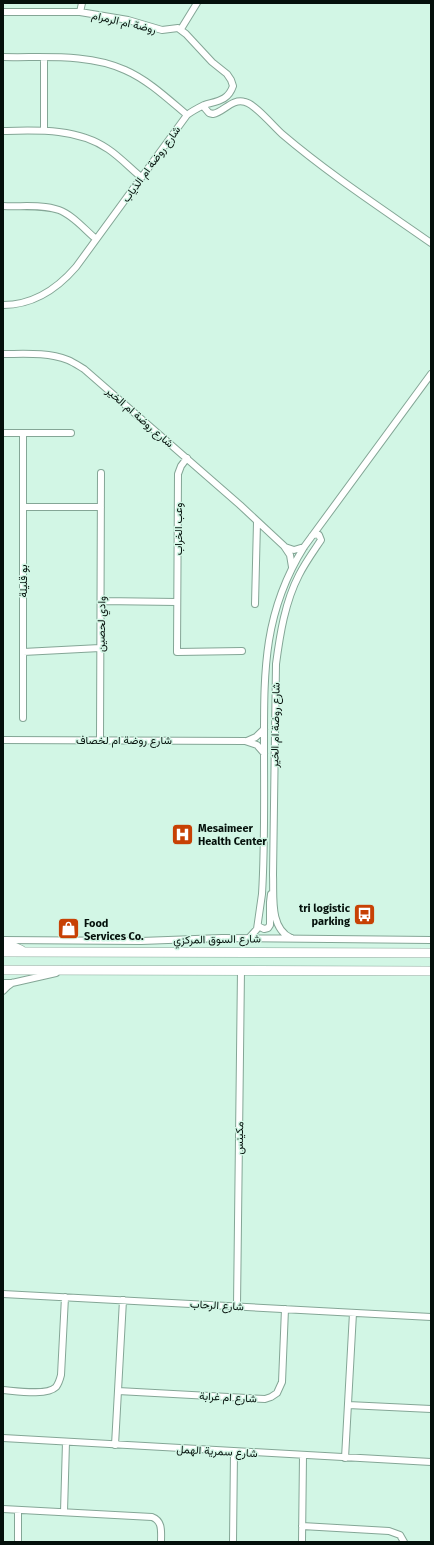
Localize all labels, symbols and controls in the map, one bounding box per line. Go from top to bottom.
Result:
street label: روضة ام الرمرام [90,9,158,37]
street label: شارع روضة ام الذياب [119,123,184,205]
street label: شارع روضة ام الخير [102,384,176,451]
street label: وعب الخراب [172,503,185,555]
street label: بو قليلة [17,565,30,597]
street label: وادي لحصين [95,596,111,652]
street label: شارع روضة ام الخير [268,682,284,769]
street label: شارع روضة ام لخصاف [76,734,172,748]
hospital icon: Mesaimeer Health Center [170,821,196,847]
place label: Mesaimeer Health Center [198,822,267,848]
bus stop icon: tri logistic parking [352,901,378,927]
place label: tri logistic parking [299,902,351,928]
shop icon: Food Services Co. [56,916,82,942]
place label: Food Services Co. [84,917,144,943]
street label: شارع السوق المركزي [173,932,261,950]
street label: مكينس [233,1121,246,1155]
street label: شارع الرحاب [190,1298,245,1314]
street label: شارع ام غرابة [199,1389,257,1407]
street label: شارع سمرية الهمل [176,1443,258,1461]

